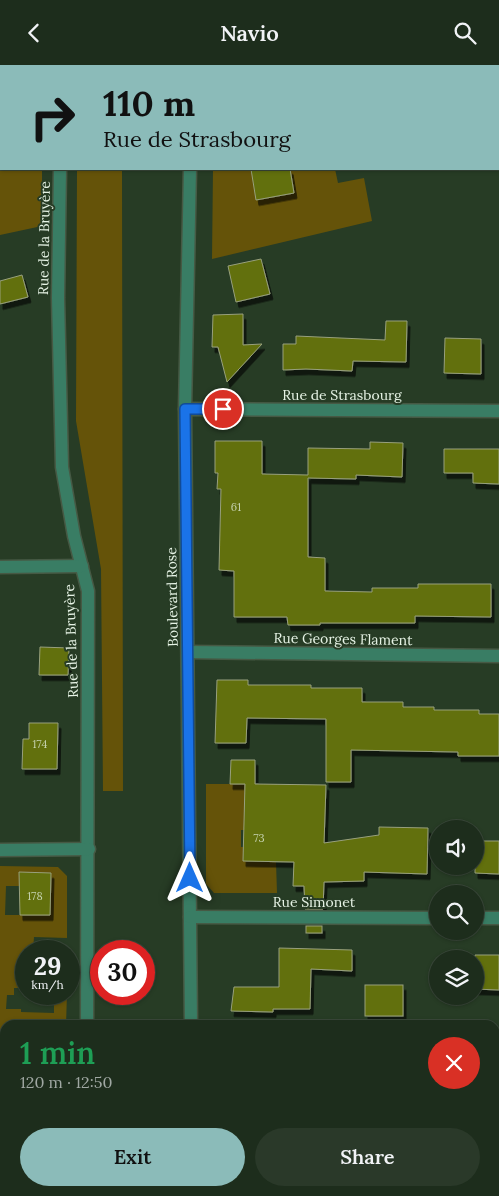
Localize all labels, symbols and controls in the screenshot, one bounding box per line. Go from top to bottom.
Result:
icon: back [20,19,48,47]
text: Navio [220,19,279,47]
icon: search [451,19,479,47]
text: 110 m [103,81,195,126]
icon: right [20,85,85,150]
text: Rue de Strasbourg [103,125,291,153]
street label: Rue de la Bruyère [34,180,54,295]
street label: Rue de Strasbourg [282,386,402,404]
pin [202,388,244,430]
icon: arrive [209,395,237,423]
house number: 61 [231,500,241,514]
street label: Boulevard Rose [162,547,182,647]
street label: Rue de la Bruyère [60,583,82,698]
street label: Rue Georges Flament [273,629,413,649]
house number: 174 [33,737,47,751]
map controls [429,820,484,1005]
button: sound [429,820,484,875]
house number: 73 [253,831,265,845]
position arrow [163,851,215,903]
button: search [429,885,484,940]
house number: 178 [27,889,43,903]
street label: Rue Simonet [273,893,356,911]
speed limit sign: 30 [90,940,155,1005]
text: 29 [34,950,61,982]
button: layers [429,950,484,1005]
text: km/h [31,977,64,992]
text: 1 min [20,1034,95,1072]
button: close [428,1037,480,1089]
text: 120 m · 12:50 [20,1072,112,1092]
button: Exit [20,1128,245,1186]
button: Share [255,1128,480,1186]

